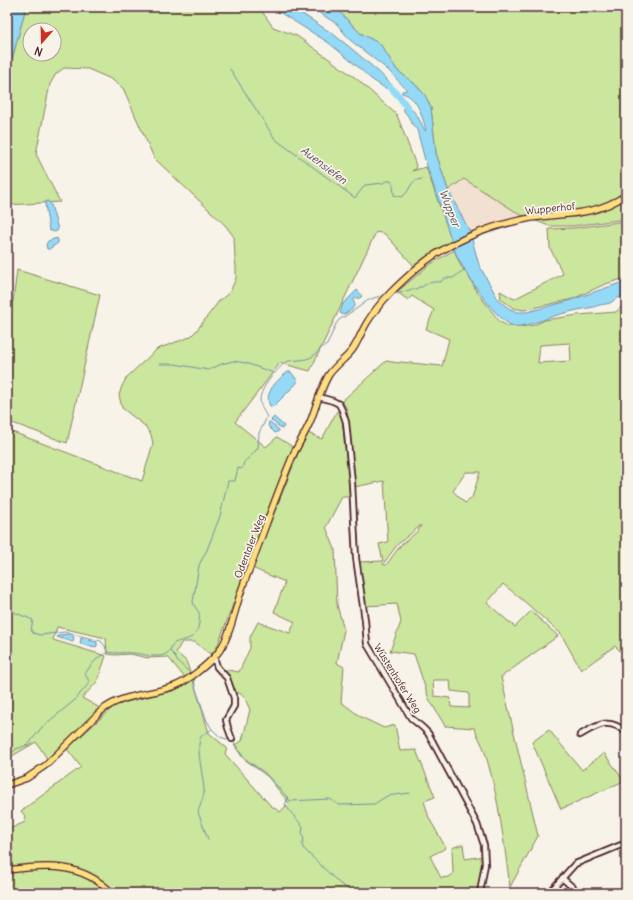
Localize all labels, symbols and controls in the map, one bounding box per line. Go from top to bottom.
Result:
north arrow [22,22,62,62]
text: N [33,44,45,59]
water label: Auensiefen [298,143,351,187]
water label: Wupper [436,187,464,230]
street label: Wupperhof [524,199,576,218]
street label: Odentaler Weg [231,512,268,580]
street label: Wüstenhofer Weg [371,641,424,715]

